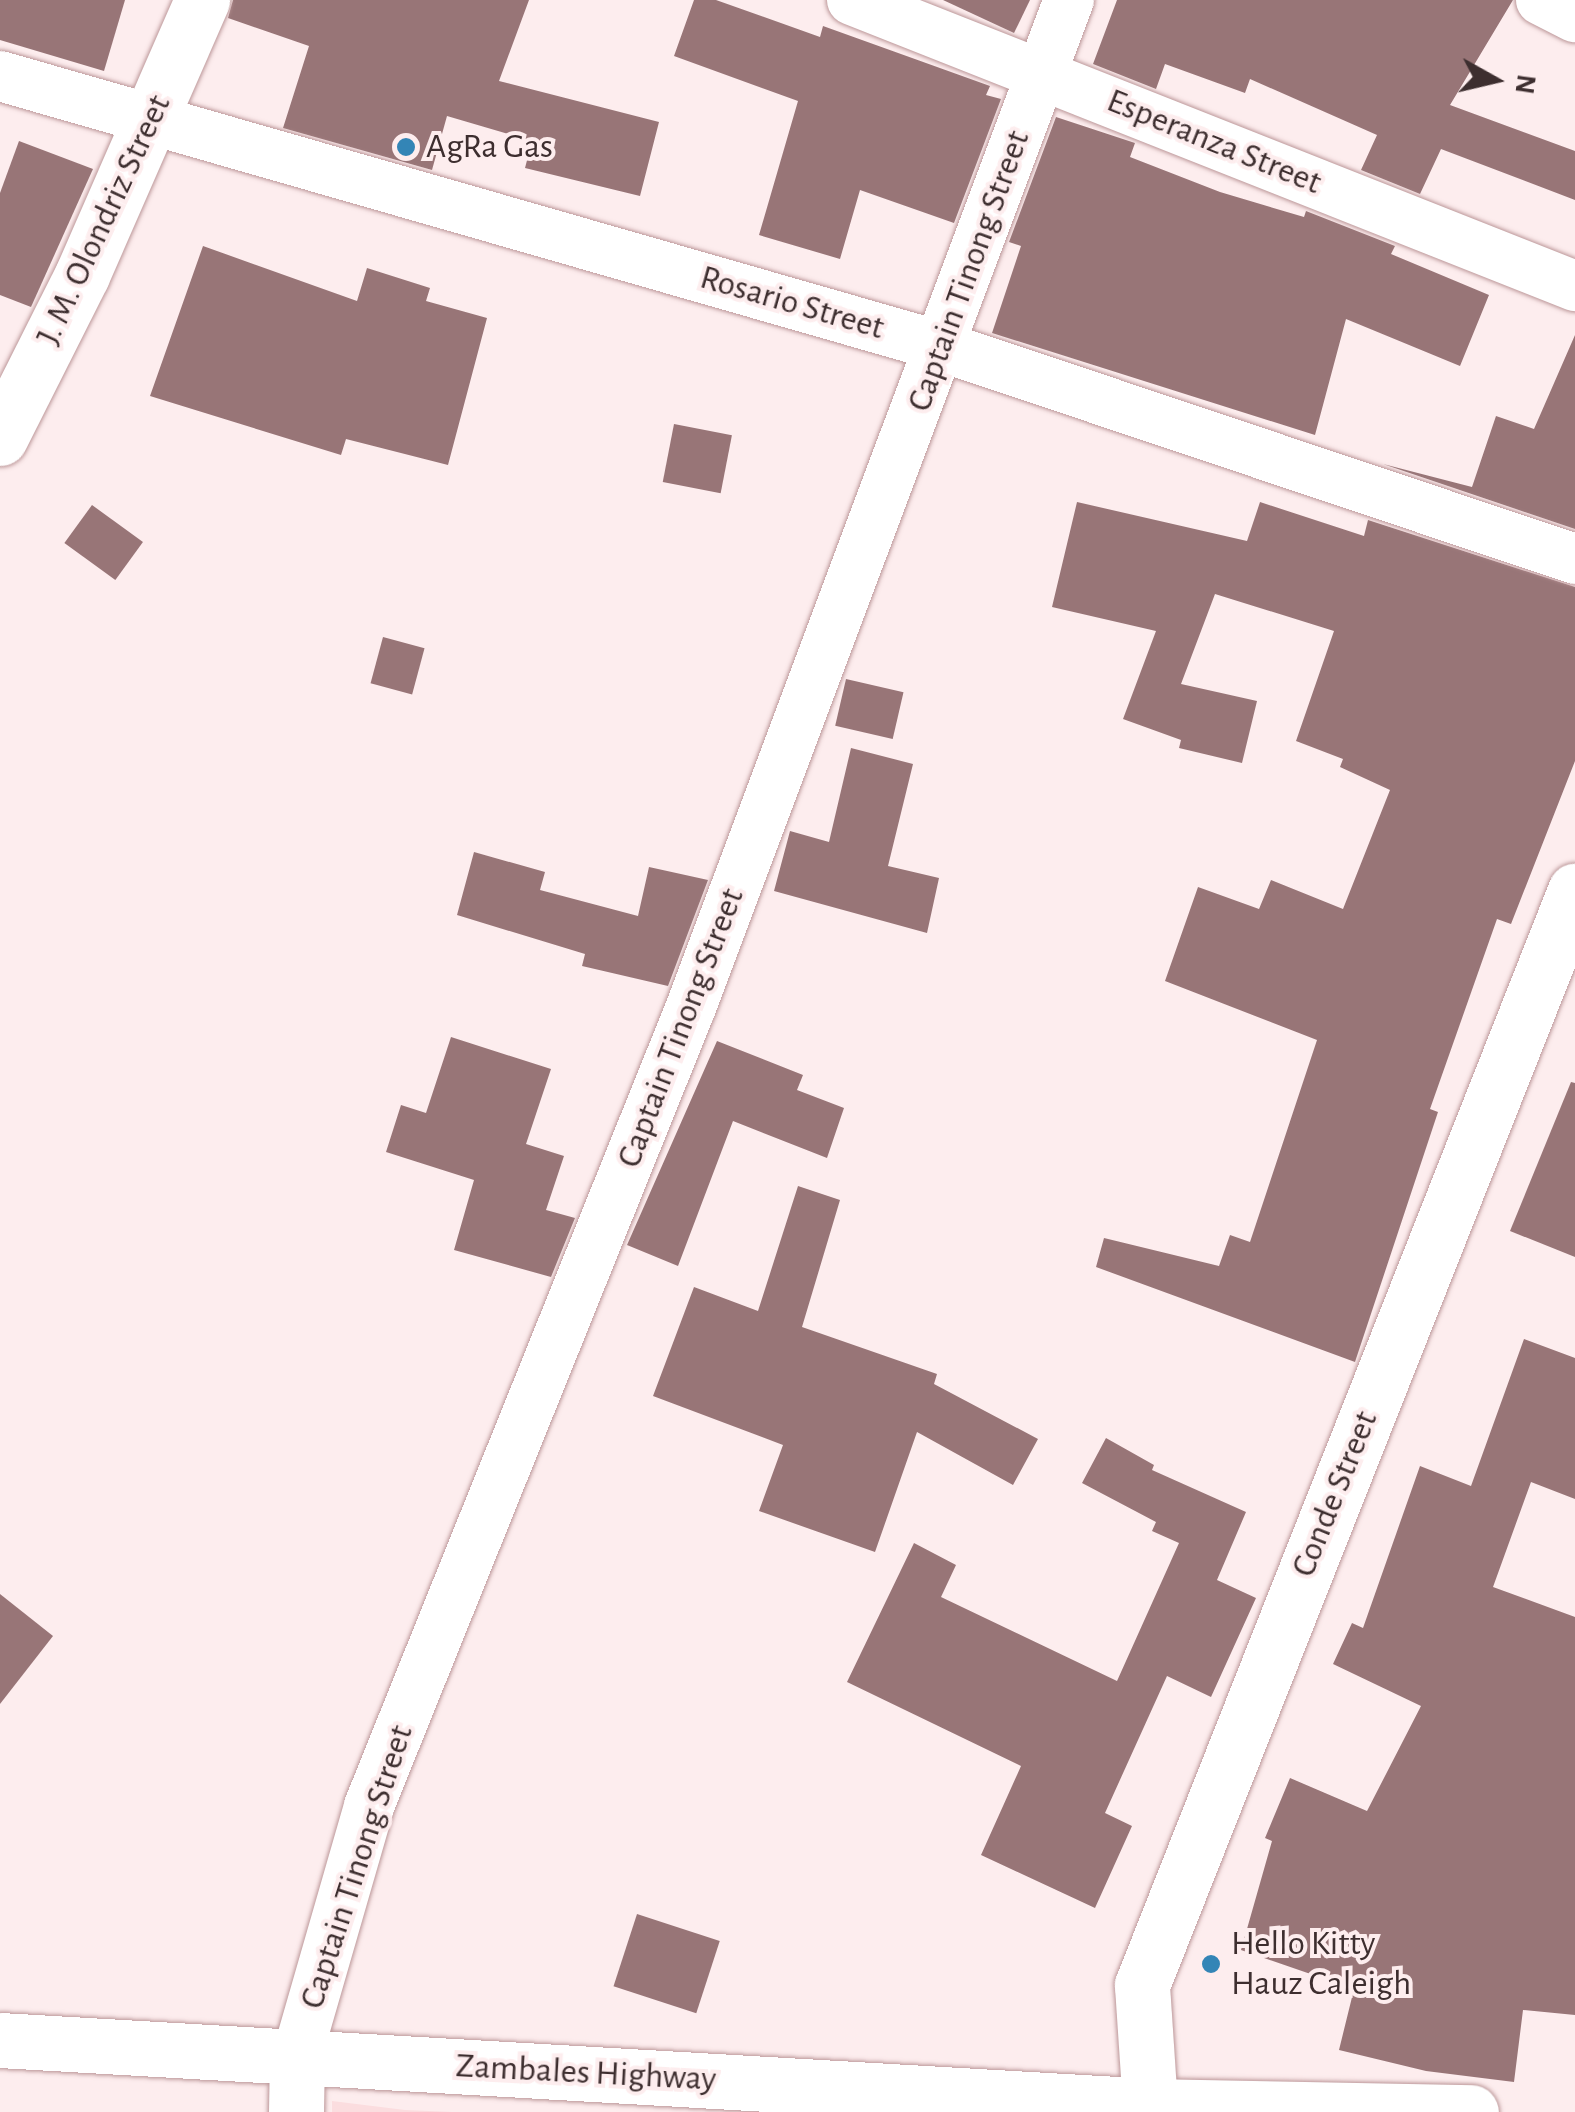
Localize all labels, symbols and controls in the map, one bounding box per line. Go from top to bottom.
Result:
north arrow [1445,30,1545,130]
text: N [1509,73,1540,96]
street label: Esperanza Street [1101,80,1327,204]
street label: J. M. Olondriz Street [28,88,180,352]
street label: Captain Tinong Street [899,125,1039,417]
place label: AgRa Gas [426,126,553,168]
marker: AgRa Gas [395,136,417,158]
street label: Rosario Street [695,257,889,349]
street label: Captain Tinong Street [608,882,754,1174]
street label: Conde Street [1283,1405,1387,1583]
street label: Captain Tinong Street [291,1720,423,2014]
place label: Hello Kitty Hauz Caleigh [1231,1923,1411,2005]
marker: Hello Kitty Hauz Caleigh [1200,1953,1222,1975]
street label: Zambales Highway [455,2045,717,2101]

